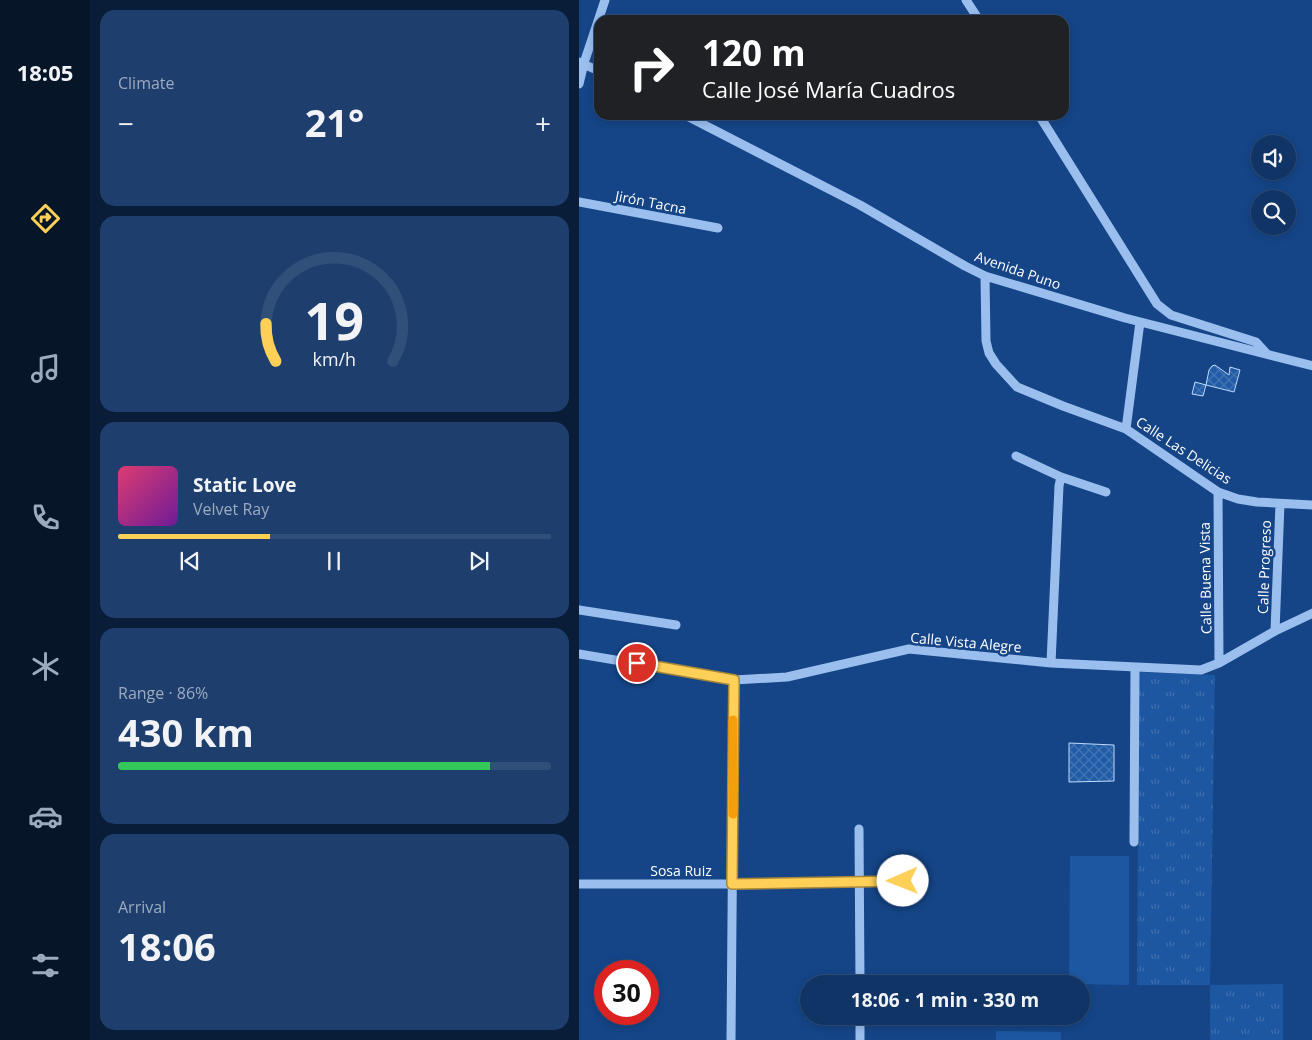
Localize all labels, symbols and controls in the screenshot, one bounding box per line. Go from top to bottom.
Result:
text: 120 m [702,29,806,76]
icon: right [619,35,684,100]
text: 18:05 [17,57,73,87]
text: Climate [118,72,175,94]
text: Calle José María Cuadros [702,74,955,104]
text: 21° [305,96,364,148]
text: − [118,104,134,142]
text: + [535,104,551,142]
map controls [1251,135,1296,235]
button: sound [1251,135,1296,180]
street label: Jirón Tacna [612,185,688,218]
button: search [1251,190,1296,235]
icon: directions [28,201,63,236]
street label: Avenida Puno [972,246,1064,294]
text: 19 [305,284,364,355]
text: km/h [313,347,356,371]
icon: music [28,351,63,386]
street label: Calle Las Delicias [1133,412,1236,488]
text: Static Love [193,472,296,498]
text: Velvet Ray [193,498,269,520]
icon: phone [28,500,63,535]
street label: Calle Progreso [1253,520,1275,614]
street label: Calle Buena Vista [1195,522,1215,634]
icon: previous [176,547,204,575]
icon: pause [320,547,348,575]
icon: next [465,547,493,575]
street label: Calle Vista Alegre [910,628,1023,656]
pin [616,642,658,684]
icon: climate [28,649,63,684]
icon: arrive [623,649,651,677]
text: Range · 86% [118,682,208,704]
text: 430 km [118,706,254,758]
icon: car [28,799,63,834]
position arrow [876,854,928,906]
street label: Sosa Ruiz [650,861,712,880]
text: Arrival [118,896,166,918]
text: 18:06 [118,920,216,972]
icon: filters [28,948,63,983]
speed limit sign: 30 [594,960,659,1025]
text: 18:06 · 1 min · 330 m [851,987,1039,1013]

